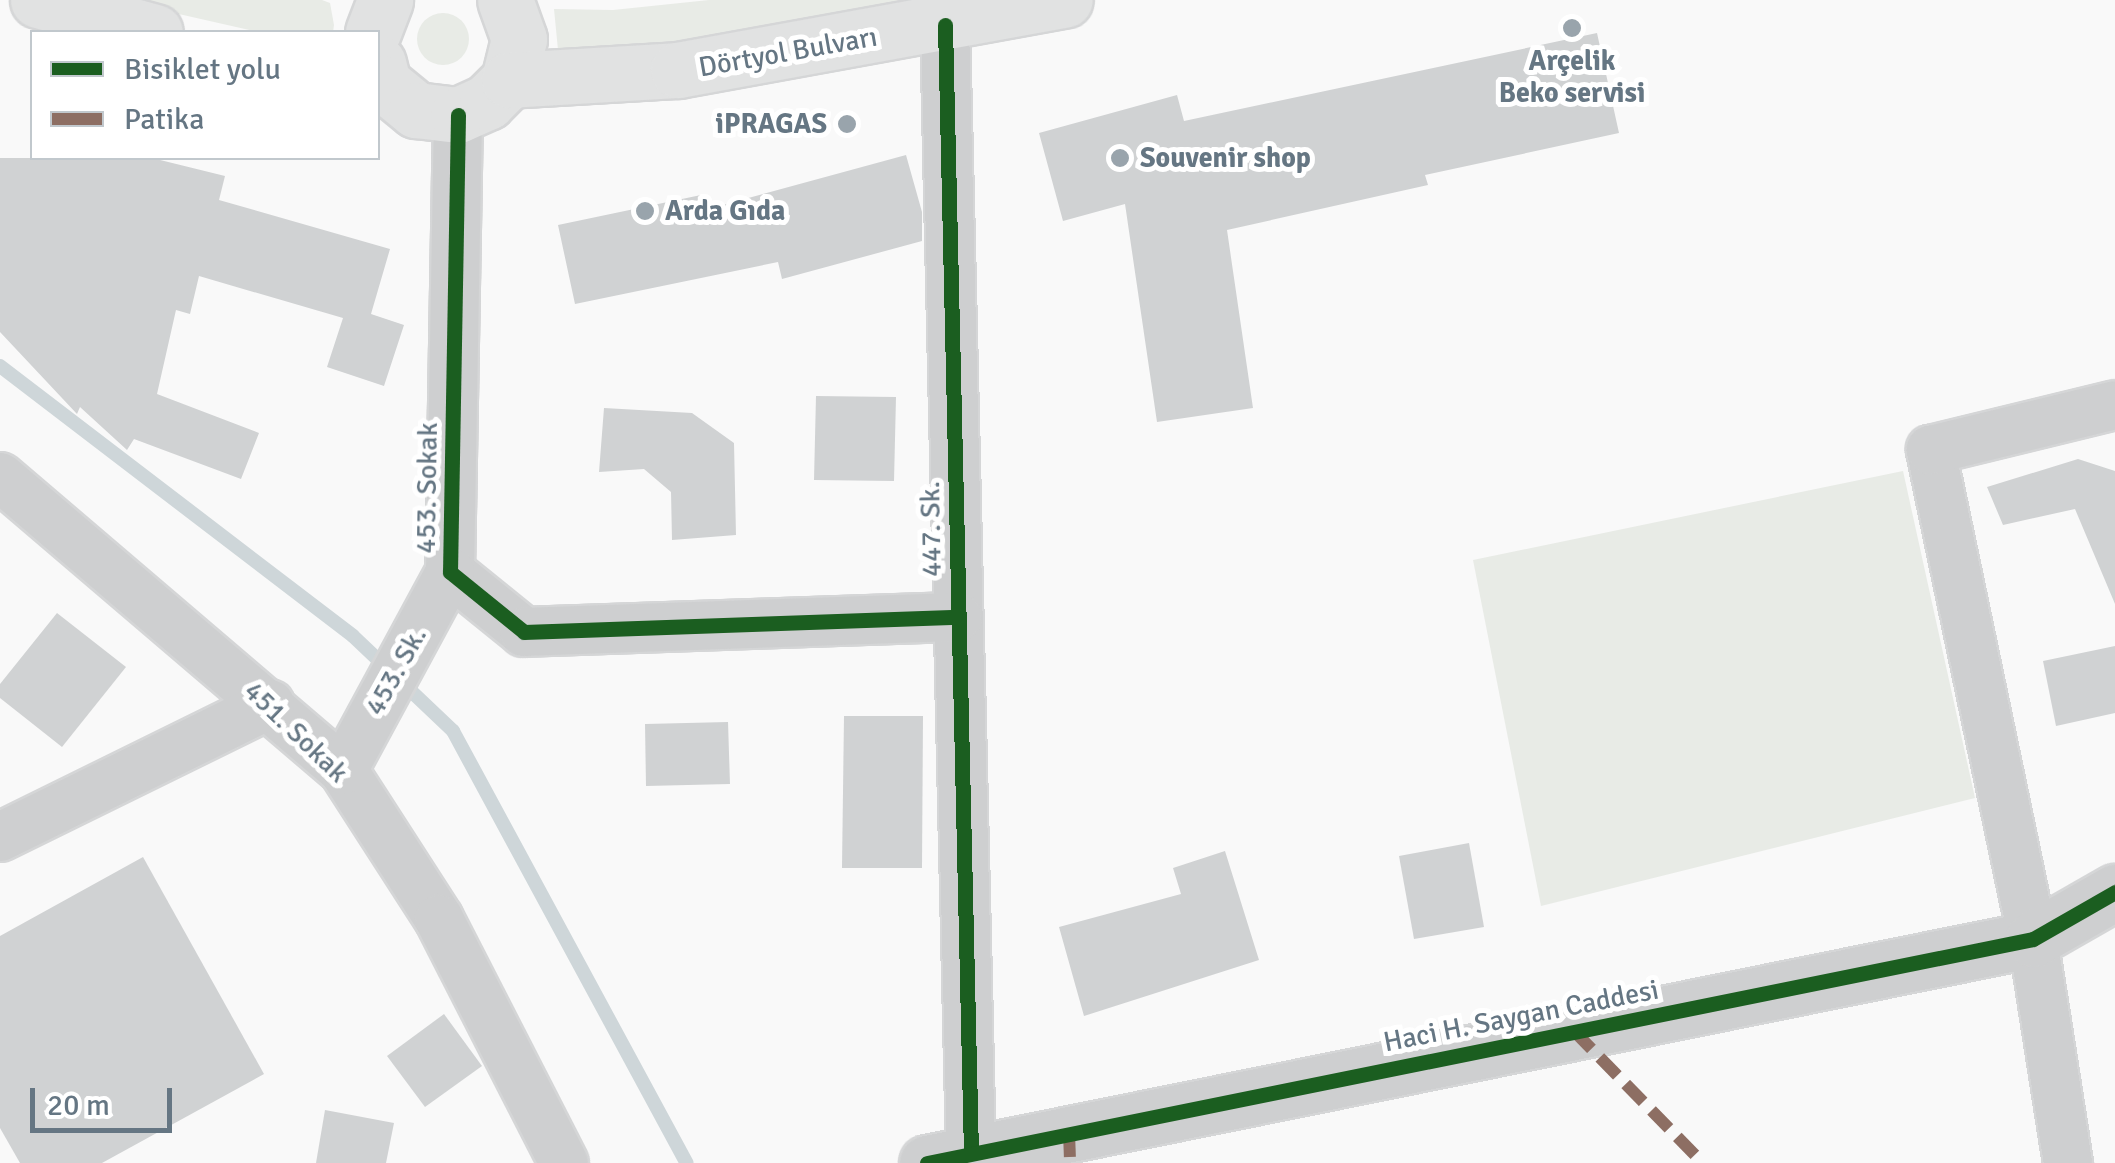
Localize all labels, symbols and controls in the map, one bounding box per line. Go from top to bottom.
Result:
marker: Arçelik Beko servisi [1561,17,1583,39]
street label: Dörtyol Bulvarı [696,20,880,84]
legend [30,30,380,160]
place label: Arçelik Beko servisi [1499,44,1645,110]
text: Bisiklet yolu [124,51,281,88]
text: Patika [124,101,204,138]
place label: iPRAGAS [716,107,827,141]
marker: iPRAGAS [836,113,858,135]
place label: Souvenir shop [1140,141,1311,175]
marker: Souvenir shop [1109,147,1131,169]
place label: Arda Gıda [665,194,785,228]
marker: Arda Gıda [634,200,656,222]
street label: 453. Sokak [409,422,445,554]
street label: 447. Sk. [913,481,949,577]
street label: 453. Sk. [358,621,434,721]
street label: 451. Sokak [237,674,355,790]
street label: Haci H. Saygan Caddesi [1381,973,1661,1059]
scale bar [35,1068,178,1130]
text: 20 m [47,1087,110,1124]

